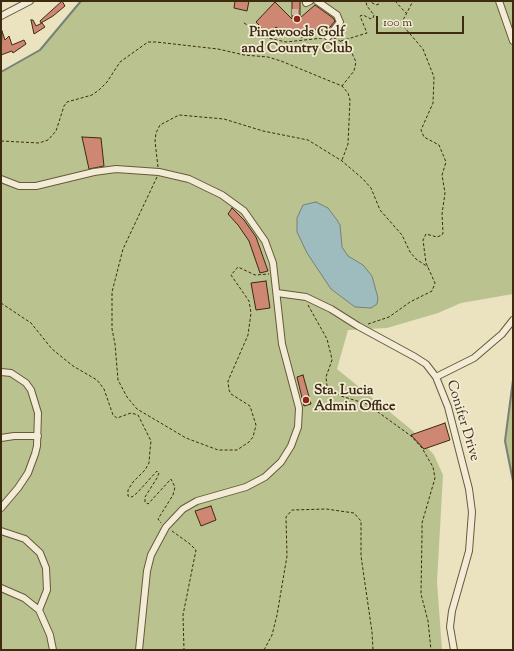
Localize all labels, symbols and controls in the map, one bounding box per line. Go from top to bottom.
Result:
scale bar [378,8,466,34]
marker: Pinewoods Golf and Country Club [292,14,302,24]
text: 100 m [383,14,412,32]
place label: Pinewoods Golf and Country Club [242,26,352,58]
street label: Conifer Drive [442,378,482,464]
place label: Sta. Lucia Admin Office [314,384,395,416]
marker: Sta. Lucia Admin Office [301,395,311,405]

